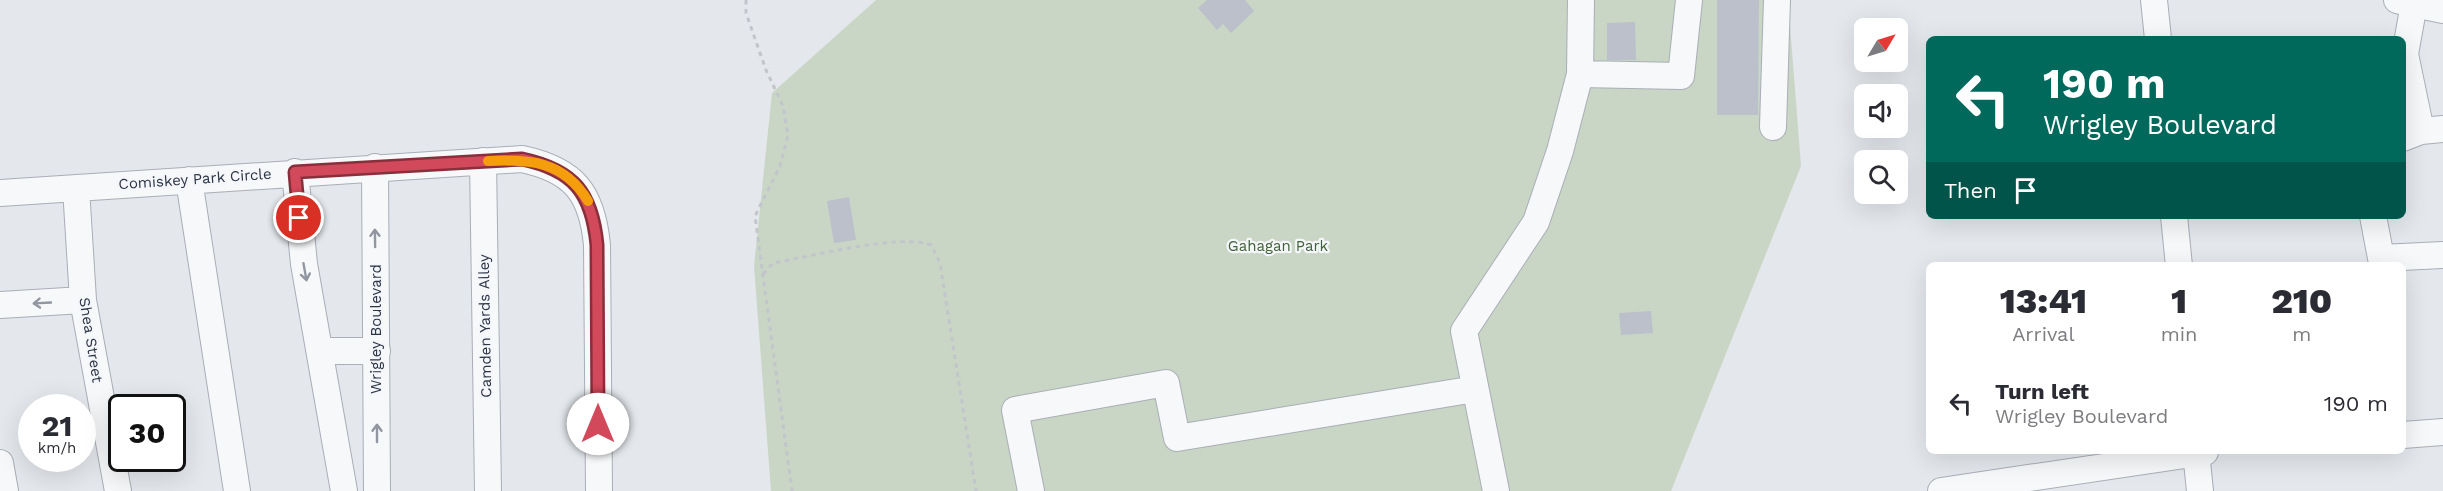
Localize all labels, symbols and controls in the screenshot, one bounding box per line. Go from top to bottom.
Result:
north arrow [1854,18,1908,72]
map controls [1854,18,1908,204]
text: 190 m [2043,59,2166,108]
icon: left [1944,60,2022,138]
button: sound [1854,84,1908,138]
text: Wrigley Boulevard [2043,109,2277,141]
button: search [1854,150,1908,204]
street label: Comiskey Park Circle [118,165,272,193]
icon: arrive [2009,174,2042,207]
text: Then [1944,178,1997,203]
pin [273,192,324,243]
icon: arrive [282,201,315,234]
one-way arrow [370,228,381,248]
park label: Gahagan Park [1228,237,1329,255]
street label: Camden Yards Alley [475,254,495,398]
one-way arrow [300,262,311,281]
street label: Wrigley Boulevard [367,264,385,394]
text: 13:41 [2000,280,2087,322]
text: 1 [2171,280,2187,322]
text: 210 [2271,280,2332,322]
street label: Shea Street [75,296,107,385]
one-way arrow [32,297,52,308]
text: Arrival [2012,322,2075,346]
text: min [2161,322,2197,346]
text: m [2292,322,2311,346]
text: Turn left [1995,379,2089,404]
icon: left [1944,387,1977,420]
text: 190 m [2324,391,2388,416]
position arrow [566,392,630,456]
speed limit sign: 30 [108,394,186,472]
text: Wrigley Boulevard [1995,404,2168,428]
text: 21 [42,408,72,443]
one-way arrow [371,423,383,443]
text: km/h [38,439,76,457]

